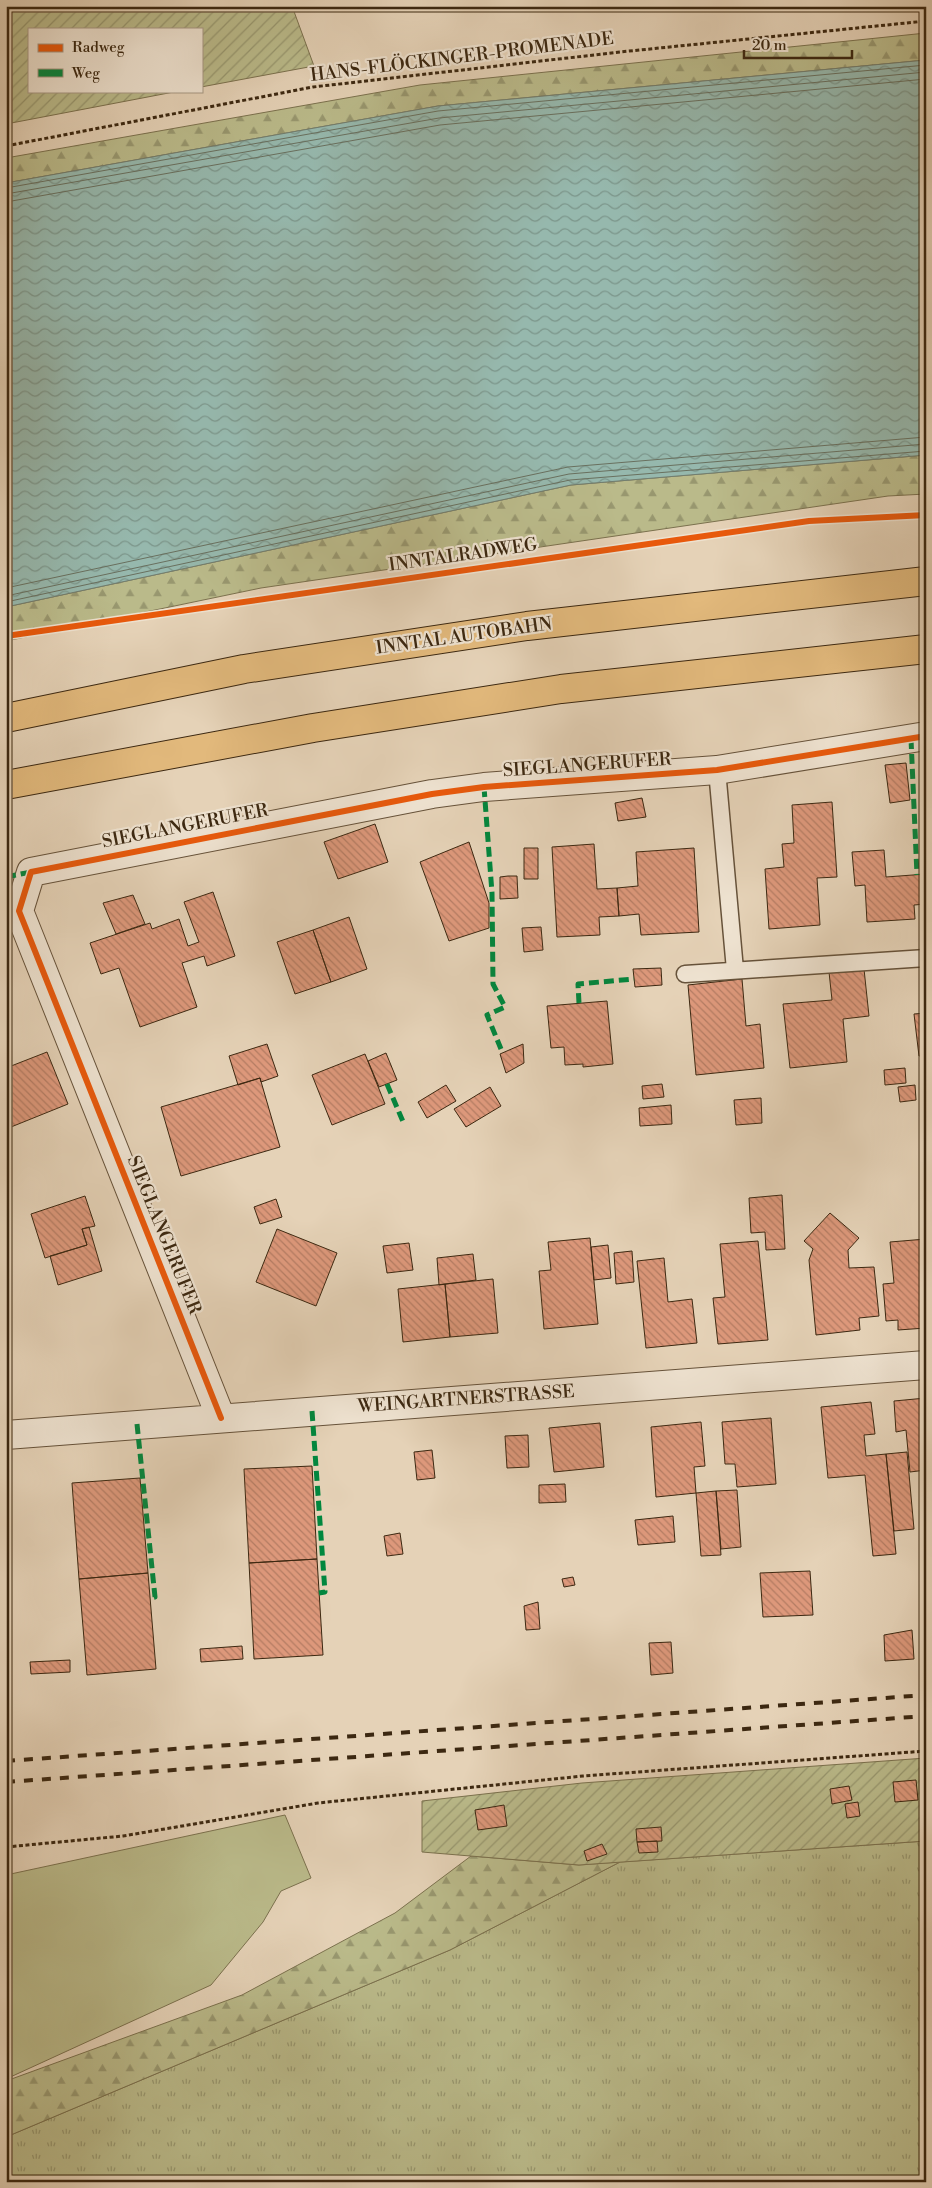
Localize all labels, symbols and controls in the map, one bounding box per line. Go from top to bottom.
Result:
street label: HANS-FLÖCKINGER-PROMENADE [309,27,615,87]
legend [28,28,202,92]
scale bar [744,28,852,60]
text: 20 m [752,36,787,55]
text: Radweg [72,38,125,57]
text: Weg [71,64,100,83]
street label: INNTALRADWEG [387,533,539,577]
street label: INNTAL AUTOBAHN [374,612,554,660]
street label: SIEGLANGERUFER [502,748,672,782]
street label: SIEGLANGERUFER [100,799,271,853]
street label: SIEGLANGERUFER [122,1153,206,1318]
street label: WEINGARTNERSTRASSE [356,1380,575,1418]

